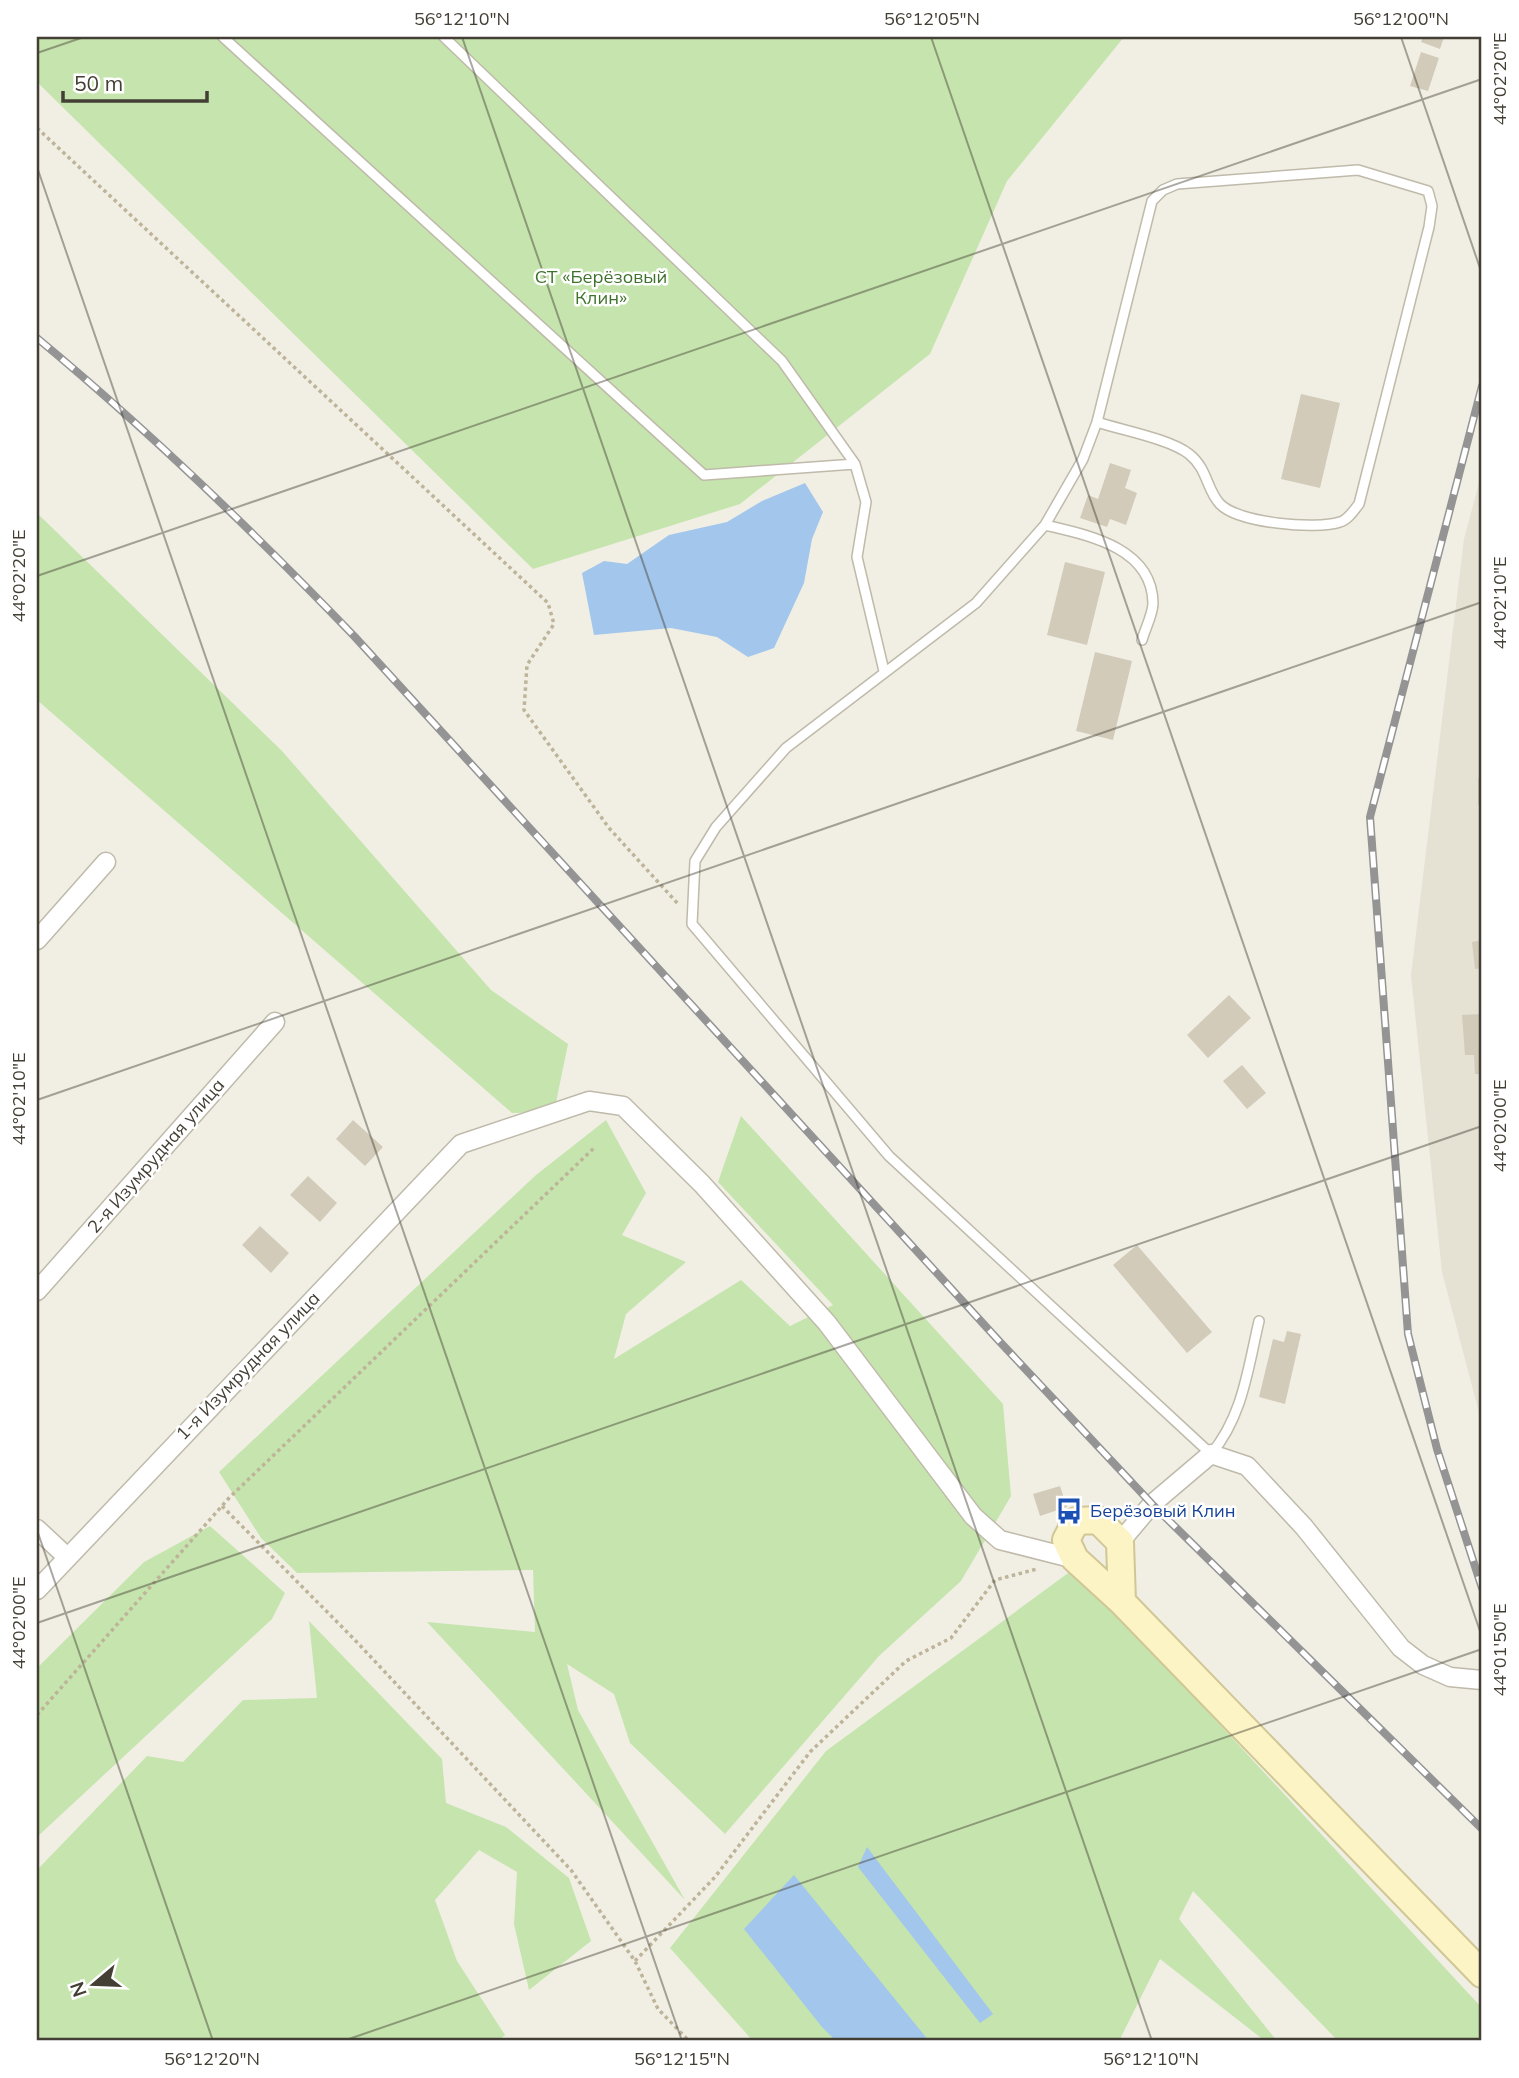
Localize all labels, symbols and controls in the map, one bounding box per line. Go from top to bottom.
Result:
text: 56°12'10"N [414,7,510,30]
text: 56°12'05"N [884,7,980,30]
text: 56°12'00"N [1353,7,1449,30]
text: 44°02'20"E [1488,32,1511,126]
scale bar [63,60,206,104]
text: 50 m [74,70,123,96]
park label: СТ «Берёзовый Клин» [535,265,667,309]
text: 44°02'20"E [7,529,30,623]
text: 44°02'10"E [1488,556,1511,650]
text: 44°02'10"E [7,1052,30,1146]
street label: 2-я Изумрудная улица [82,1074,229,1238]
text: 44°02'00"E [1488,1079,1511,1173]
street label: 1-я Изумрудная улица [171,1287,325,1445]
bus stop icon: Берёзовый Клин [1054,1496,1084,1526]
place label: Берёзовый Клин [1090,1499,1235,1522]
text: 44°02'00"E [7,1576,30,1670]
text: 44°01'50"E [1488,1603,1511,1697]
north arrow [60,1948,130,2018]
text: N [64,1979,92,2000]
text: 56°12'20"N [164,2047,260,2070]
text: 56°12'15"N [634,2047,730,2070]
text: 56°12'10"N [1103,2047,1199,2070]

